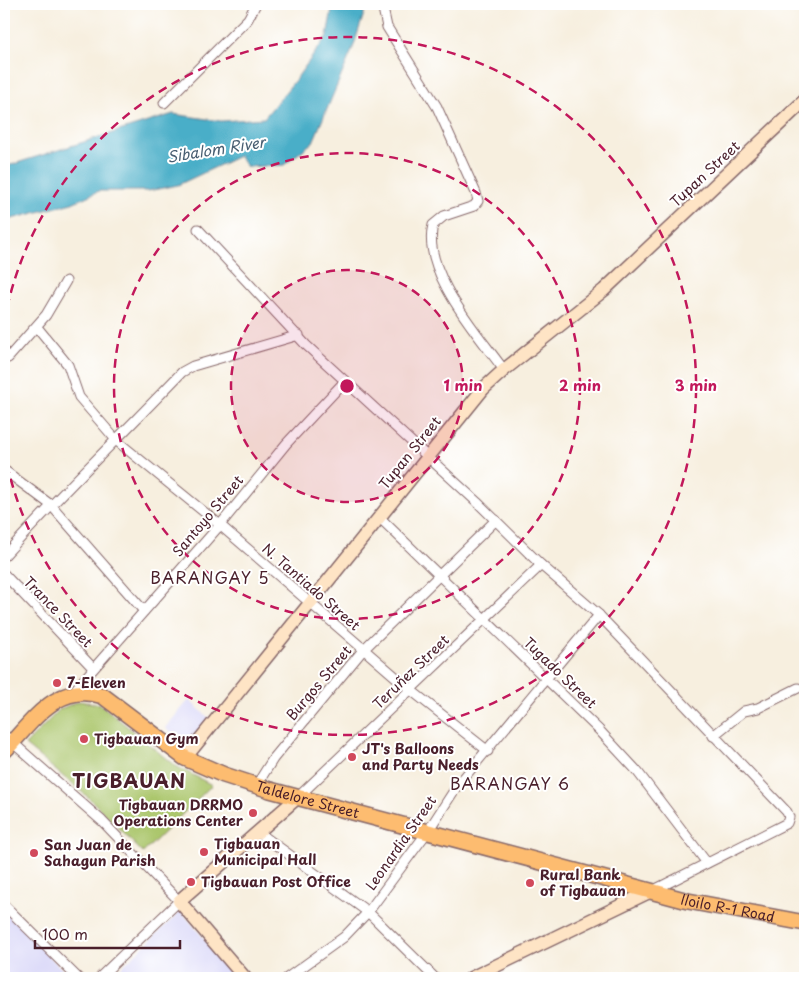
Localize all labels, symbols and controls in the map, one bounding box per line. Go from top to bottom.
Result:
water label: Sibalom River [165,129,269,168]
street label: Tupan Street [665,136,744,212]
text: 1 min [444,373,482,396]
text: 2 min [559,373,601,396]
text: 3 min [675,373,717,396]
centre of rings [338,377,356,395]
street label: Tupan Street [374,411,446,494]
street label: Santoyo Street [167,470,248,561]
street label: N. Tantiado Street [258,538,365,635]
district label: BARANGAY 5 [150,565,270,589]
street label: Trance Street [19,571,98,652]
street label: Teruñez Street [368,629,454,714]
street label: Tugado Street [519,632,602,713]
street label: Burgos Street [281,640,356,725]
place label: 7-Eleven [67,672,126,693]
marker: 7-Eleven [51,677,63,689]
place label: Tigbauan Gym [94,728,199,749]
marker: Tigbauan Gym [78,733,90,745]
place label: JT's Balloons and Party Needs [362,738,479,775]
marker: JT's Balloons and Party Needs [346,751,358,763]
district label: TIGBAUAN [72,766,186,794]
district label: BARANGAY 6 [450,771,570,795]
street label: Taldelore Street [253,775,362,823]
street label: Leonardia Street [360,791,441,894]
place label: Tigbauan DRRMO Operations Center [114,794,244,831]
marker: Tigbauan DRRMO Operations Center [247,807,259,819]
place label: Tigbauan Municipal Hall [214,833,316,870]
place label: San Juan de Sahagun Parish [44,834,156,871]
marker: Tigbauan Municipal Hall [198,846,210,858]
marker: San Juan de Sahagun Parish [28,847,40,859]
place label: Rural Bank of Tigbauan [540,864,626,901]
place label: Tigbauan Post Office [201,871,351,892]
marker: Tigbauan Post Office [185,876,197,888]
marker: Rural Bank of Tigbauan [524,877,536,889]
street label: Iloilo R-1 Road [678,888,776,927]
scale bar [35,917,180,949]
text: 100 m [42,922,88,945]

